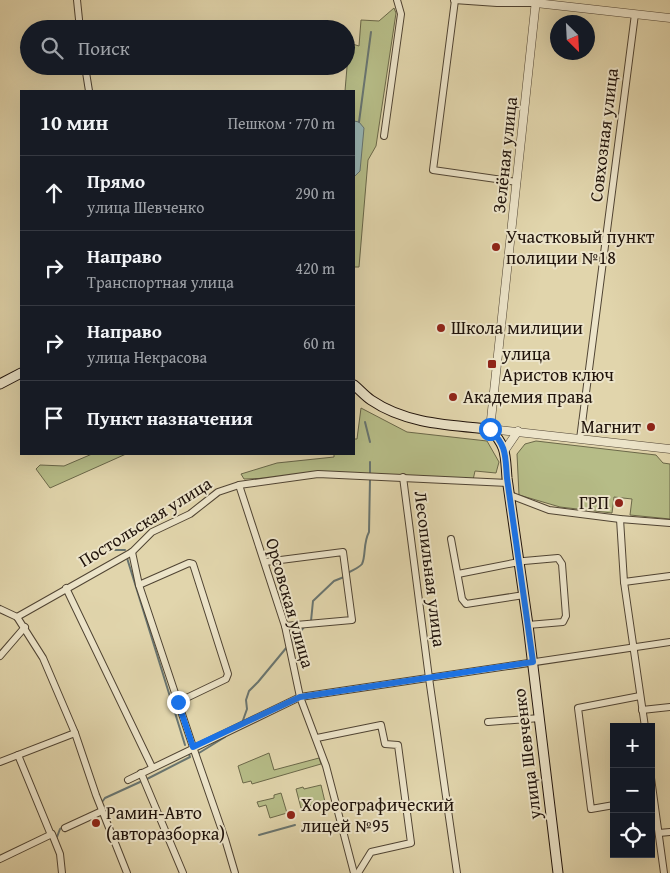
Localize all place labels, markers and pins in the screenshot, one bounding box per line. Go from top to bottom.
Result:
place label: Участковый пункт полиции №18 [506,223,655,271]
marker: Участковый пункт полиции №18 [490,241,502,253]
place label: Школа милиции [451,314,583,341]
marker: Школа милиции [435,322,447,334]
place label: улица Аристов ключ [501,340,614,388]
marker: улица Аристов ключ [486,358,498,370]
place label: Академия права [463,383,593,410]
marker: Академия права [447,391,459,403]
place label: Магнит [581,413,641,440]
marker: Магнит [645,421,657,433]
place label: ГРП [579,489,609,516]
marker: ГРП [613,497,625,509]
place label: Хореографический лицей №95 [301,791,455,839]
place label: Рамин-Авто (авторазборка) [106,799,225,847]
marker: Хореографический лицей №95 [285,809,297,821]
marker: Рамин-Авто (авторазборка) [90,817,102,829]

